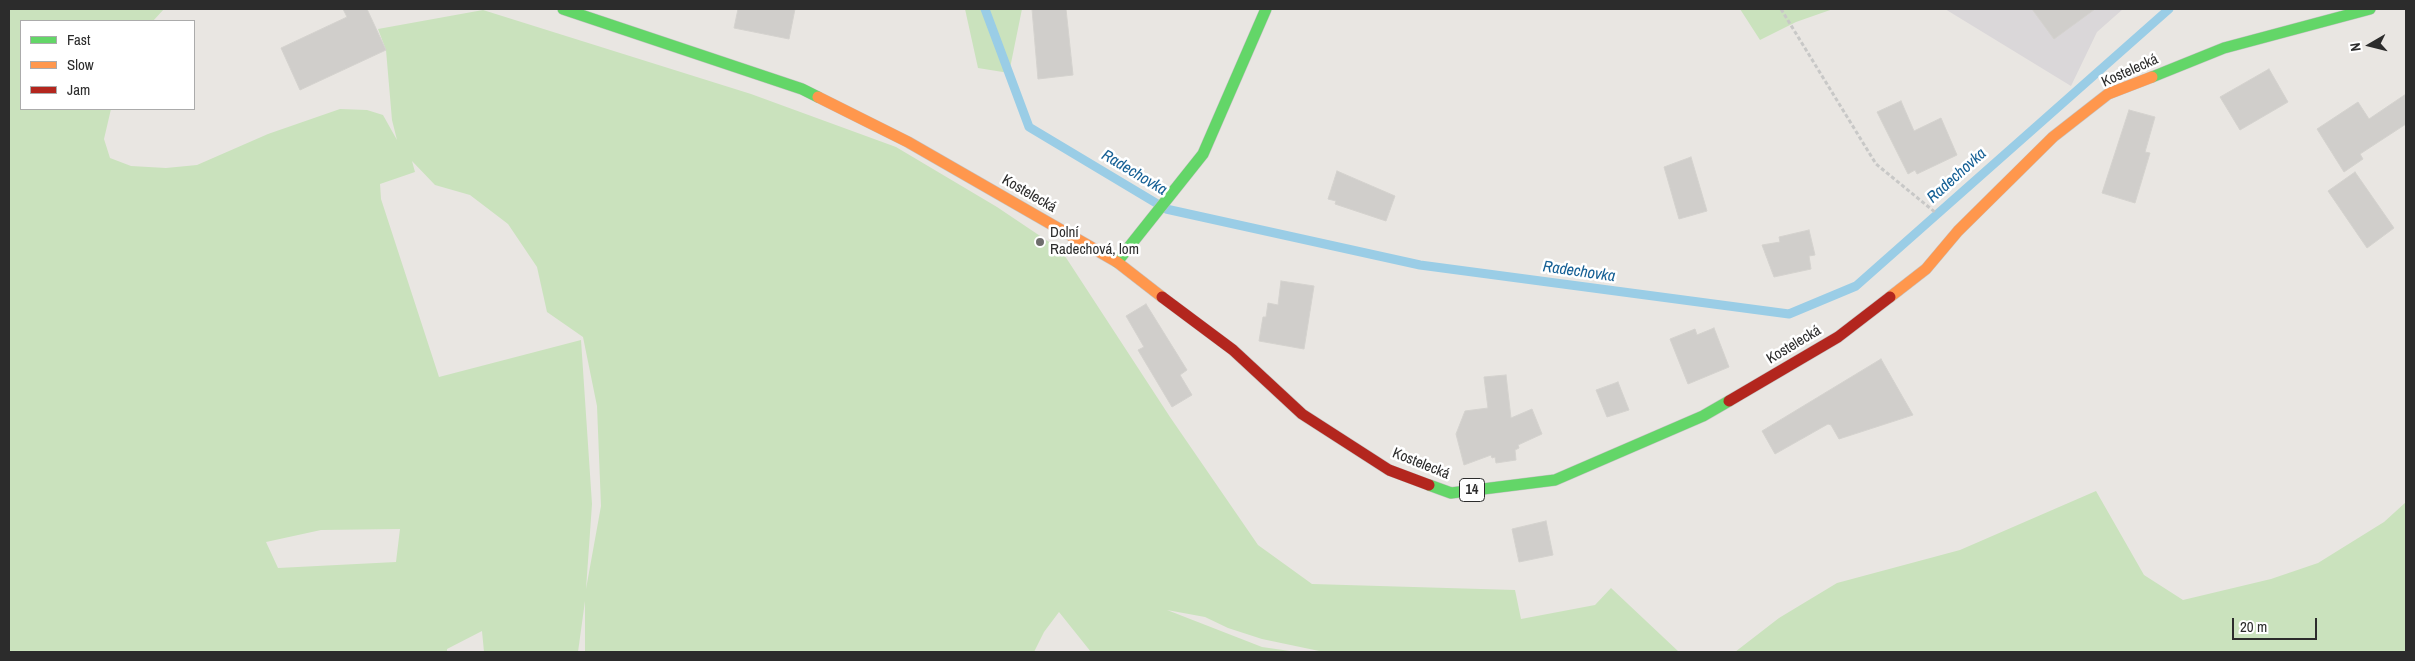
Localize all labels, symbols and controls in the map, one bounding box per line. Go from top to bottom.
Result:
legend [20,20,195,110]
north arrow [2345,20,2395,70]
text: Fast [67,29,90,50]
text: N [2346,42,2365,52]
street label: Kostelecká [2099,51,2161,91]
text: Slow [67,54,94,75]
text: Jam [67,79,90,100]
water label: Radechovka [1923,144,1991,208]
water label: Radechovka [1098,146,1170,200]
street label: Kostelecká [998,171,1060,217]
place label: Dolní Radechová, lom [1050,224,1139,259]
marker: Dolní Radechová, lom [1034,236,1046,248]
water label: Radechovka [1542,257,1616,287]
street label: Kostelecká [1764,322,1824,368]
street label: Kostelecká [1390,444,1452,484]
road number: 14 [1460,478,1484,502]
scale bar [2235,608,2320,640]
text: 20 m [2240,616,2267,637]

